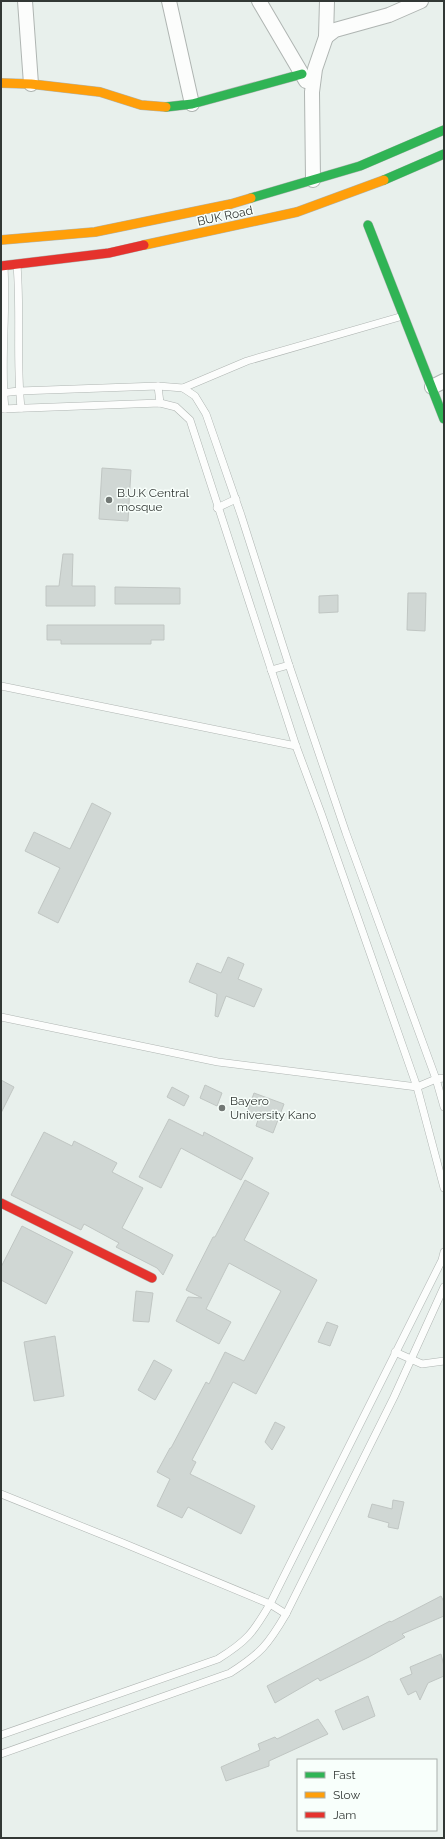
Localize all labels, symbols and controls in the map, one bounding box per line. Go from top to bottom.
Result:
street label: BUK Road [196,203,254,229]
place label: B.U.K Central mosque [117,486,190,514]
marker: B.U.K Central mosque [104,495,114,505]
place label: Bayero University Kano [230,1094,316,1122]
marker: Bayero University Kano [217,1103,227,1113]
legend [297,1759,437,1831]
text: Fast [333,1768,356,1782]
text: Slow [333,1788,360,1802]
text: Jam [333,1808,356,1822]

